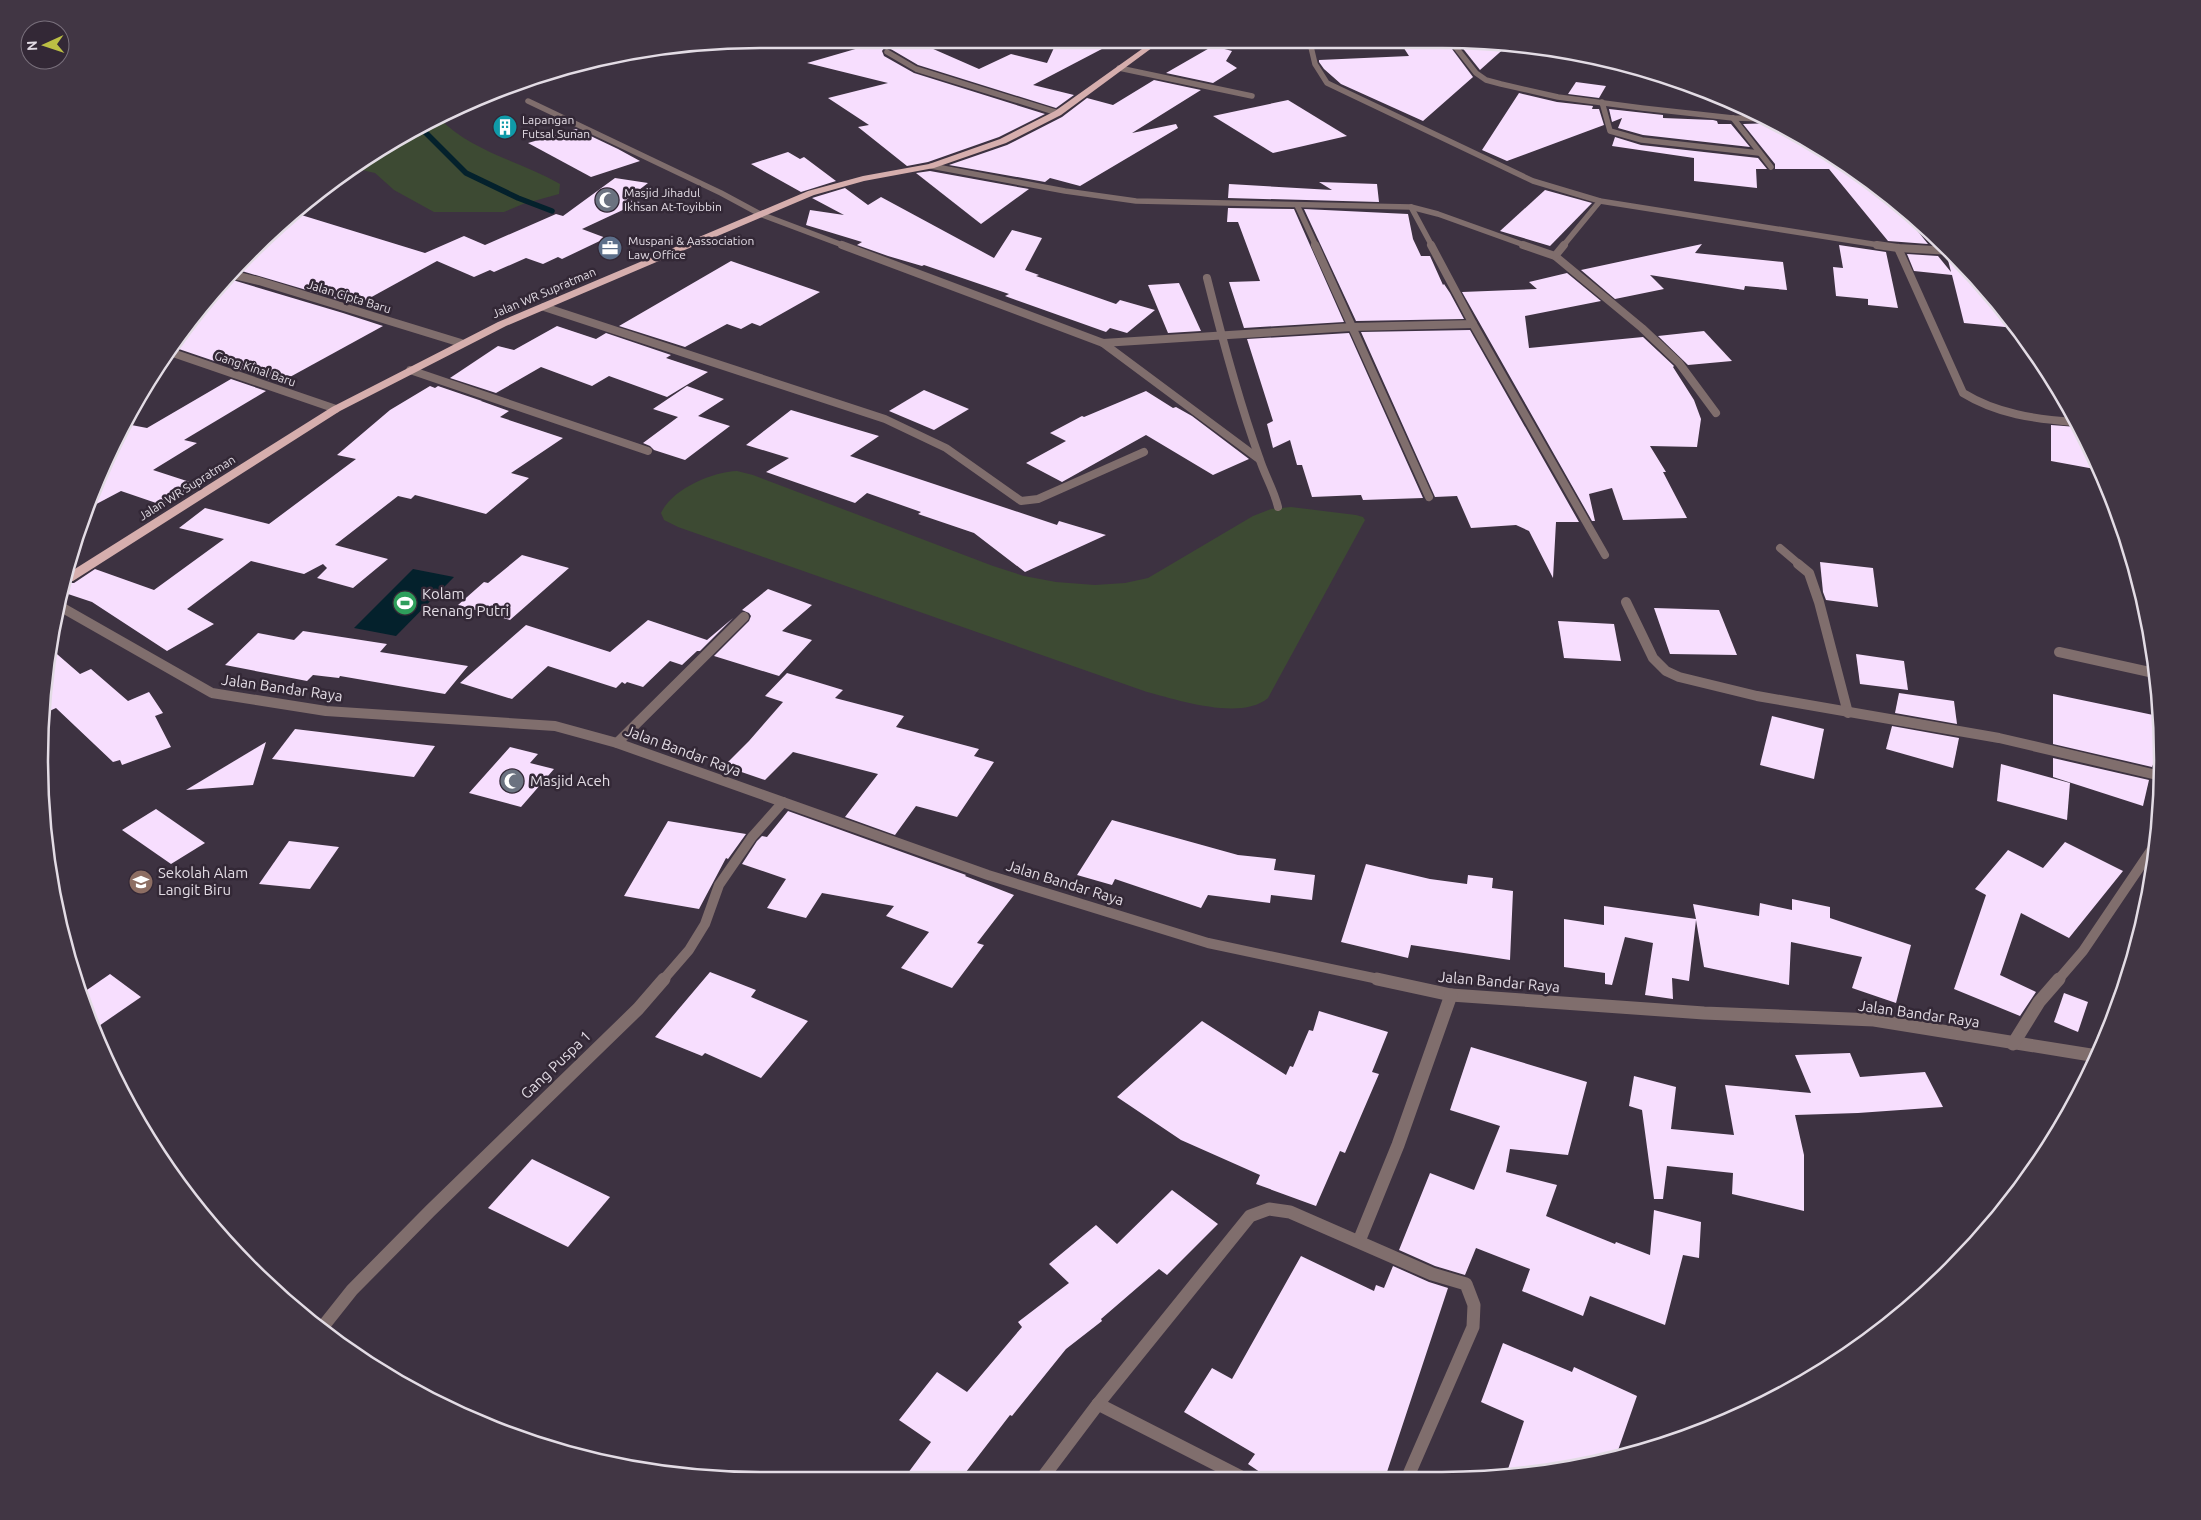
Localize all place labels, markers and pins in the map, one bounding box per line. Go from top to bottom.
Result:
place label: Lapangan Futsal Sunan [522,113,590,140]
building icon: Lapangan Futsal Sunan [492,114,518,140]
place label: Masjid Jihadul Ikhsan At-Toyibbin [624,186,722,213]
mosque icon: Masjid Jihadul Ikhsan At-Toyibbin [594,187,620,213]
place label: Muspani & Aassociation Law Office [628,234,754,261]
office icon: Muspani & Aassociation Law Office [597,235,623,261]
place label: Kolam Renang Putri [422,585,509,619]
sports icon: Kolam Renang Putri [392,590,418,616]
mosque icon: Masjid Aceh [499,768,525,794]
place label: Masjid Aceh [530,772,610,789]
place label: Sekolah Alam Langit Biru [158,864,248,898]
school or university icon: Sekolah Alam Langit Biru [128,869,154,895]

